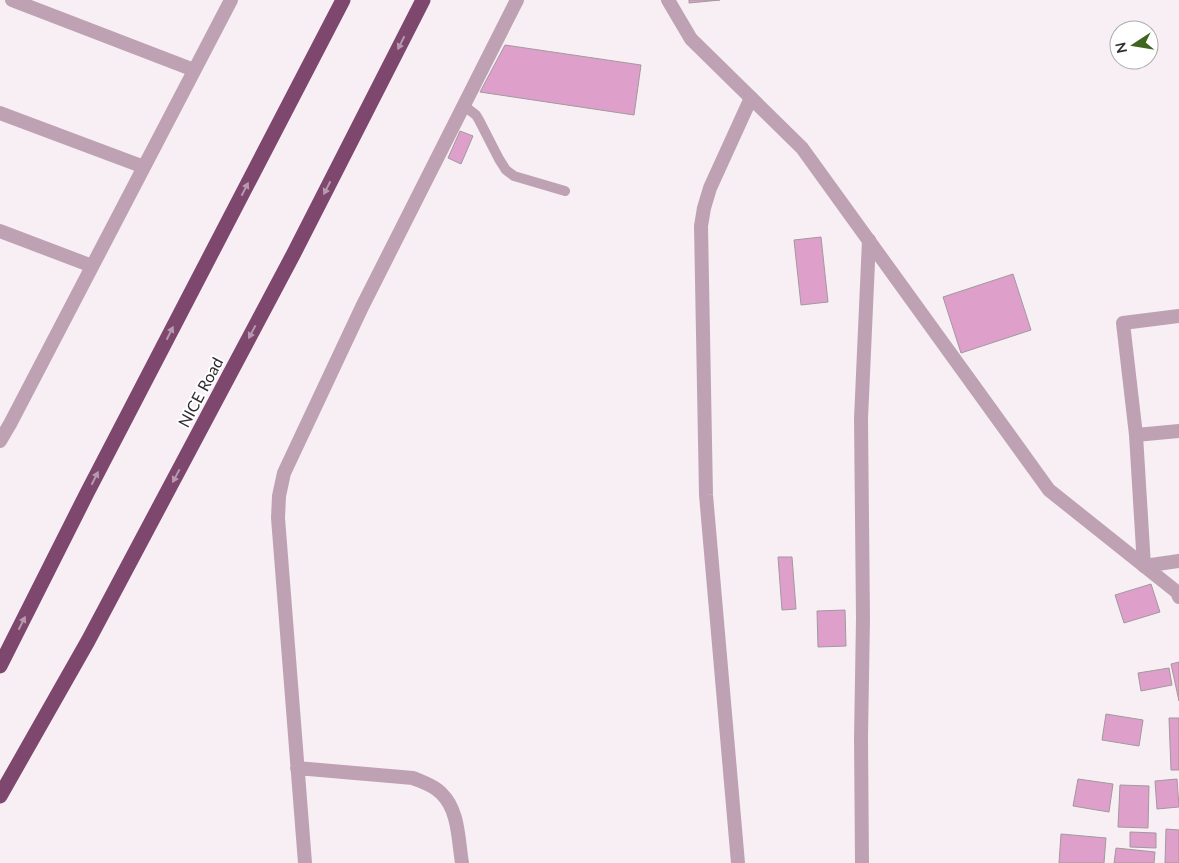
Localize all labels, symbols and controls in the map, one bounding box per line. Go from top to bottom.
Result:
north arrow [1109,20,1159,70]
one-way arrow [397,36,405,51]
text: N [1111,41,1130,55]
one-way arrow [323,181,331,195]
one-way arrow [241,182,249,196]
one-way arrow [248,325,256,340]
one-way arrow [166,326,174,341]
street label: NICE Road [174,354,226,430]
one-way arrow [172,469,180,483]
one-way arrow [91,470,99,485]
one-way arrow [18,616,26,630]

